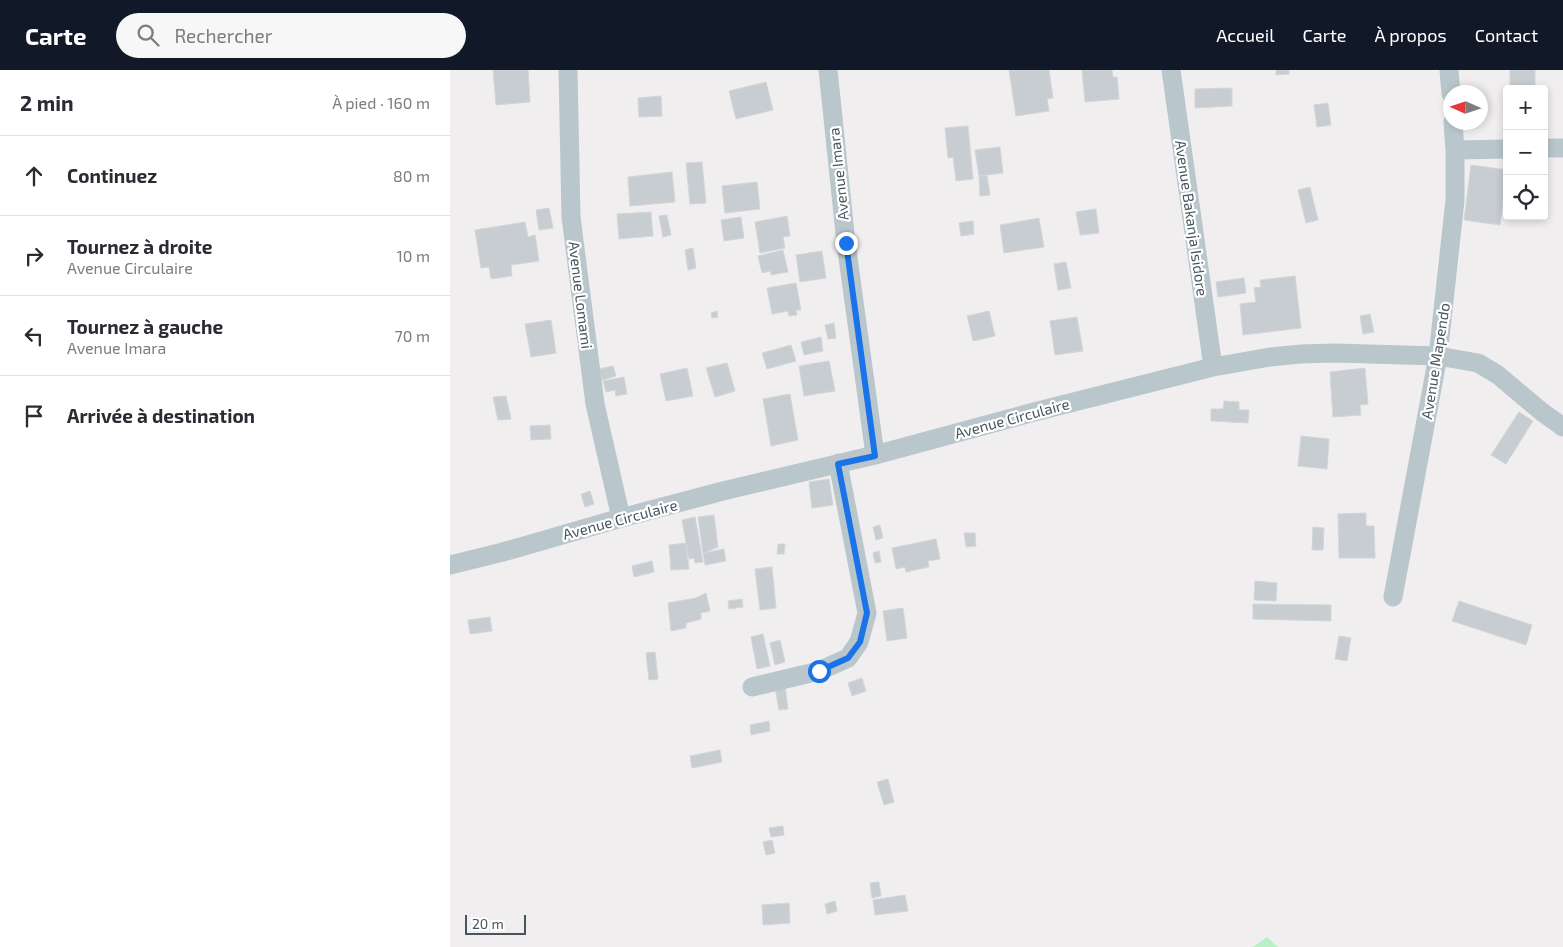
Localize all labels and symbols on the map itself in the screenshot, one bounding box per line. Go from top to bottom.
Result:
north arrow [1443,85,1488,130]
street label: Avenue Imara [824,127,852,221]
street label: Avenue Bakanja Isidore [1171,139,1212,297]
route end [835,232,858,255]
street label: Avenue Lomami [565,240,597,350]
street label: Avenue Mapendo [1417,302,1453,420]
street label: Avenue Circulaire [953,394,1071,442]
street label: Avenue Circulaire [561,495,679,543]
route start [808,660,831,683]
scale bar [465,912,526,935]

